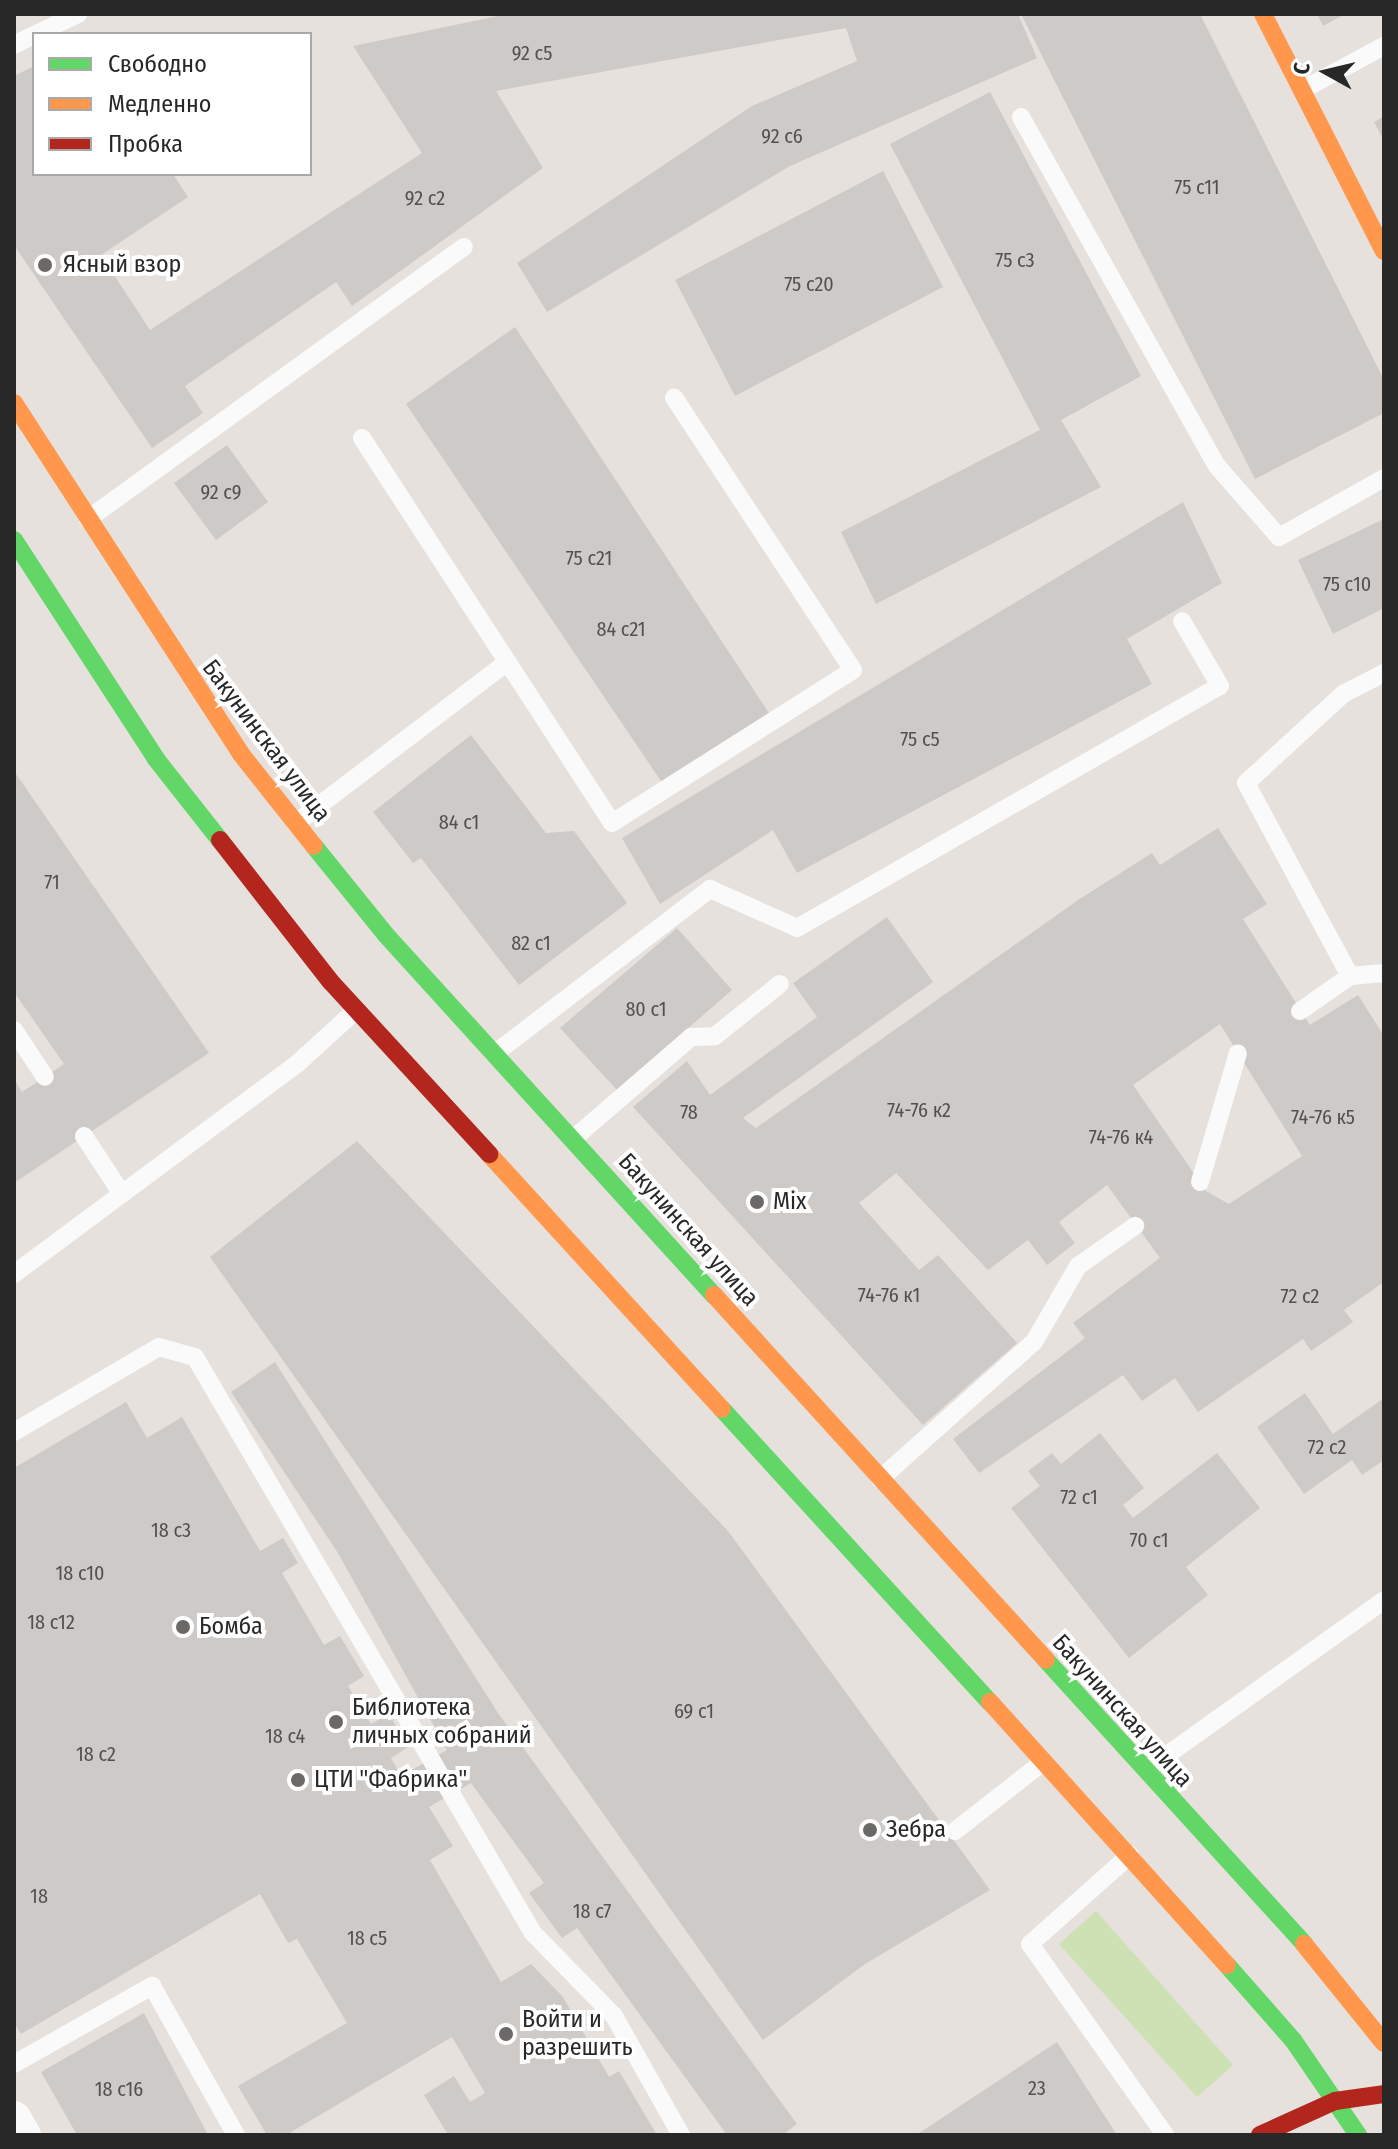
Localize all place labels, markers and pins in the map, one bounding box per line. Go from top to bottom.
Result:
place label: Ясный взор [63,251,181,279]
marker: Ясный взор [34,254,56,276]
place label: Mix [773,1188,807,1216]
marker: Mix [748,1193,766,1211]
place label: Бомба [199,1613,263,1641]
marker: Бомба [174,1618,192,1636]
place label: Библиотека личных собраний [352,1694,532,1750]
marker: Библиотека личных собраний [327,1713,345,1731]
place label: ЦТИ "Фабрика" [314,1766,467,1794]
marker: ЦТИ "Фабрика" [289,1771,307,1789]
place label: Зебра [886,1816,946,1844]
marker: Зебра [861,1821,879,1839]
place label: Войти и разрешить [522,2006,632,2062]
marker: Войти и разрешить [497,2025,515,2043]

